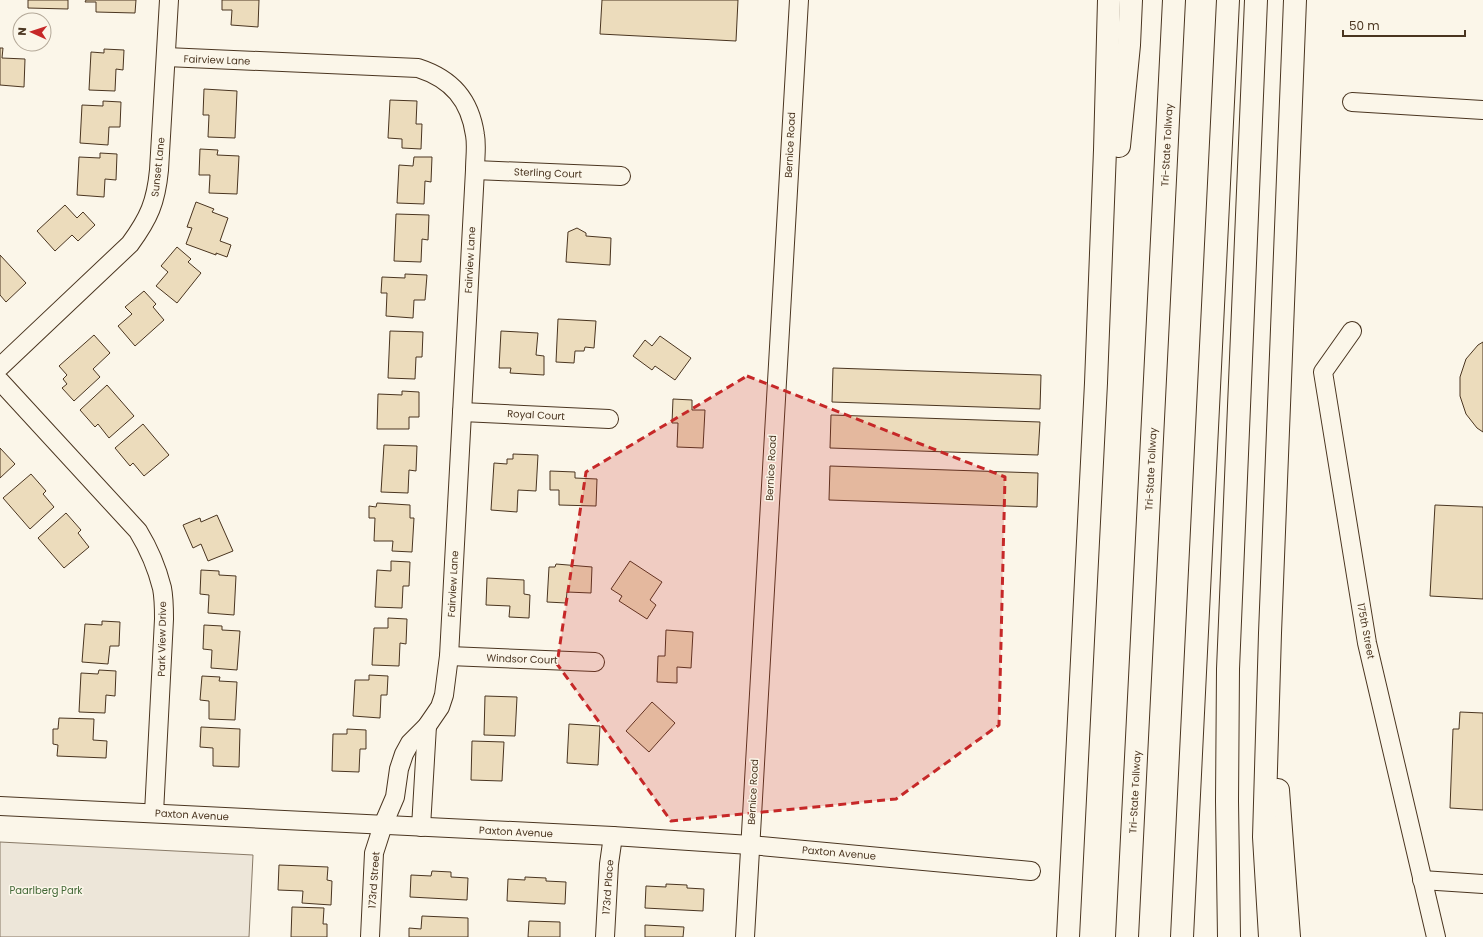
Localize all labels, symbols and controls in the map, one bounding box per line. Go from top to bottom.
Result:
north arrow [12,12,52,52]
scale bar [1343,12,1465,38]
text: 50 m [1349,17,1380,34]
text: N [14,27,30,36]
street label: Fairview Lane [183,51,251,69]
street label: Tri-State Tollway [1157,103,1177,187]
street label: Bernice Road [781,112,799,178]
street label: Sunset Lane [147,136,169,198]
street label: Sterling Court [514,164,583,182]
street label: Fairview Lane [461,226,479,294]
street label: Royal Court [507,406,566,424]
street label: Tri-State Tollway [1141,427,1161,511]
street label: Bernice Road [762,435,780,501]
street label: Fairview Lane [444,550,462,618]
street label: Park View Drive [154,601,170,677]
street label: 175th Street [1353,602,1379,661]
street label: Windsor Court [486,650,558,668]
street label: Tri-State Tollway [1125,750,1145,834]
street label: Bernice Road [744,759,762,825]
street label: Paxton Avenue [155,806,229,824]
street label: Paxton Avenue [479,823,553,841]
street label: Paxton Avenue [801,842,877,864]
street label: 173rd Street [365,851,383,909]
street label: 173rd Place [599,859,617,915]
park label: Paarlberg Park [9,883,83,898]

